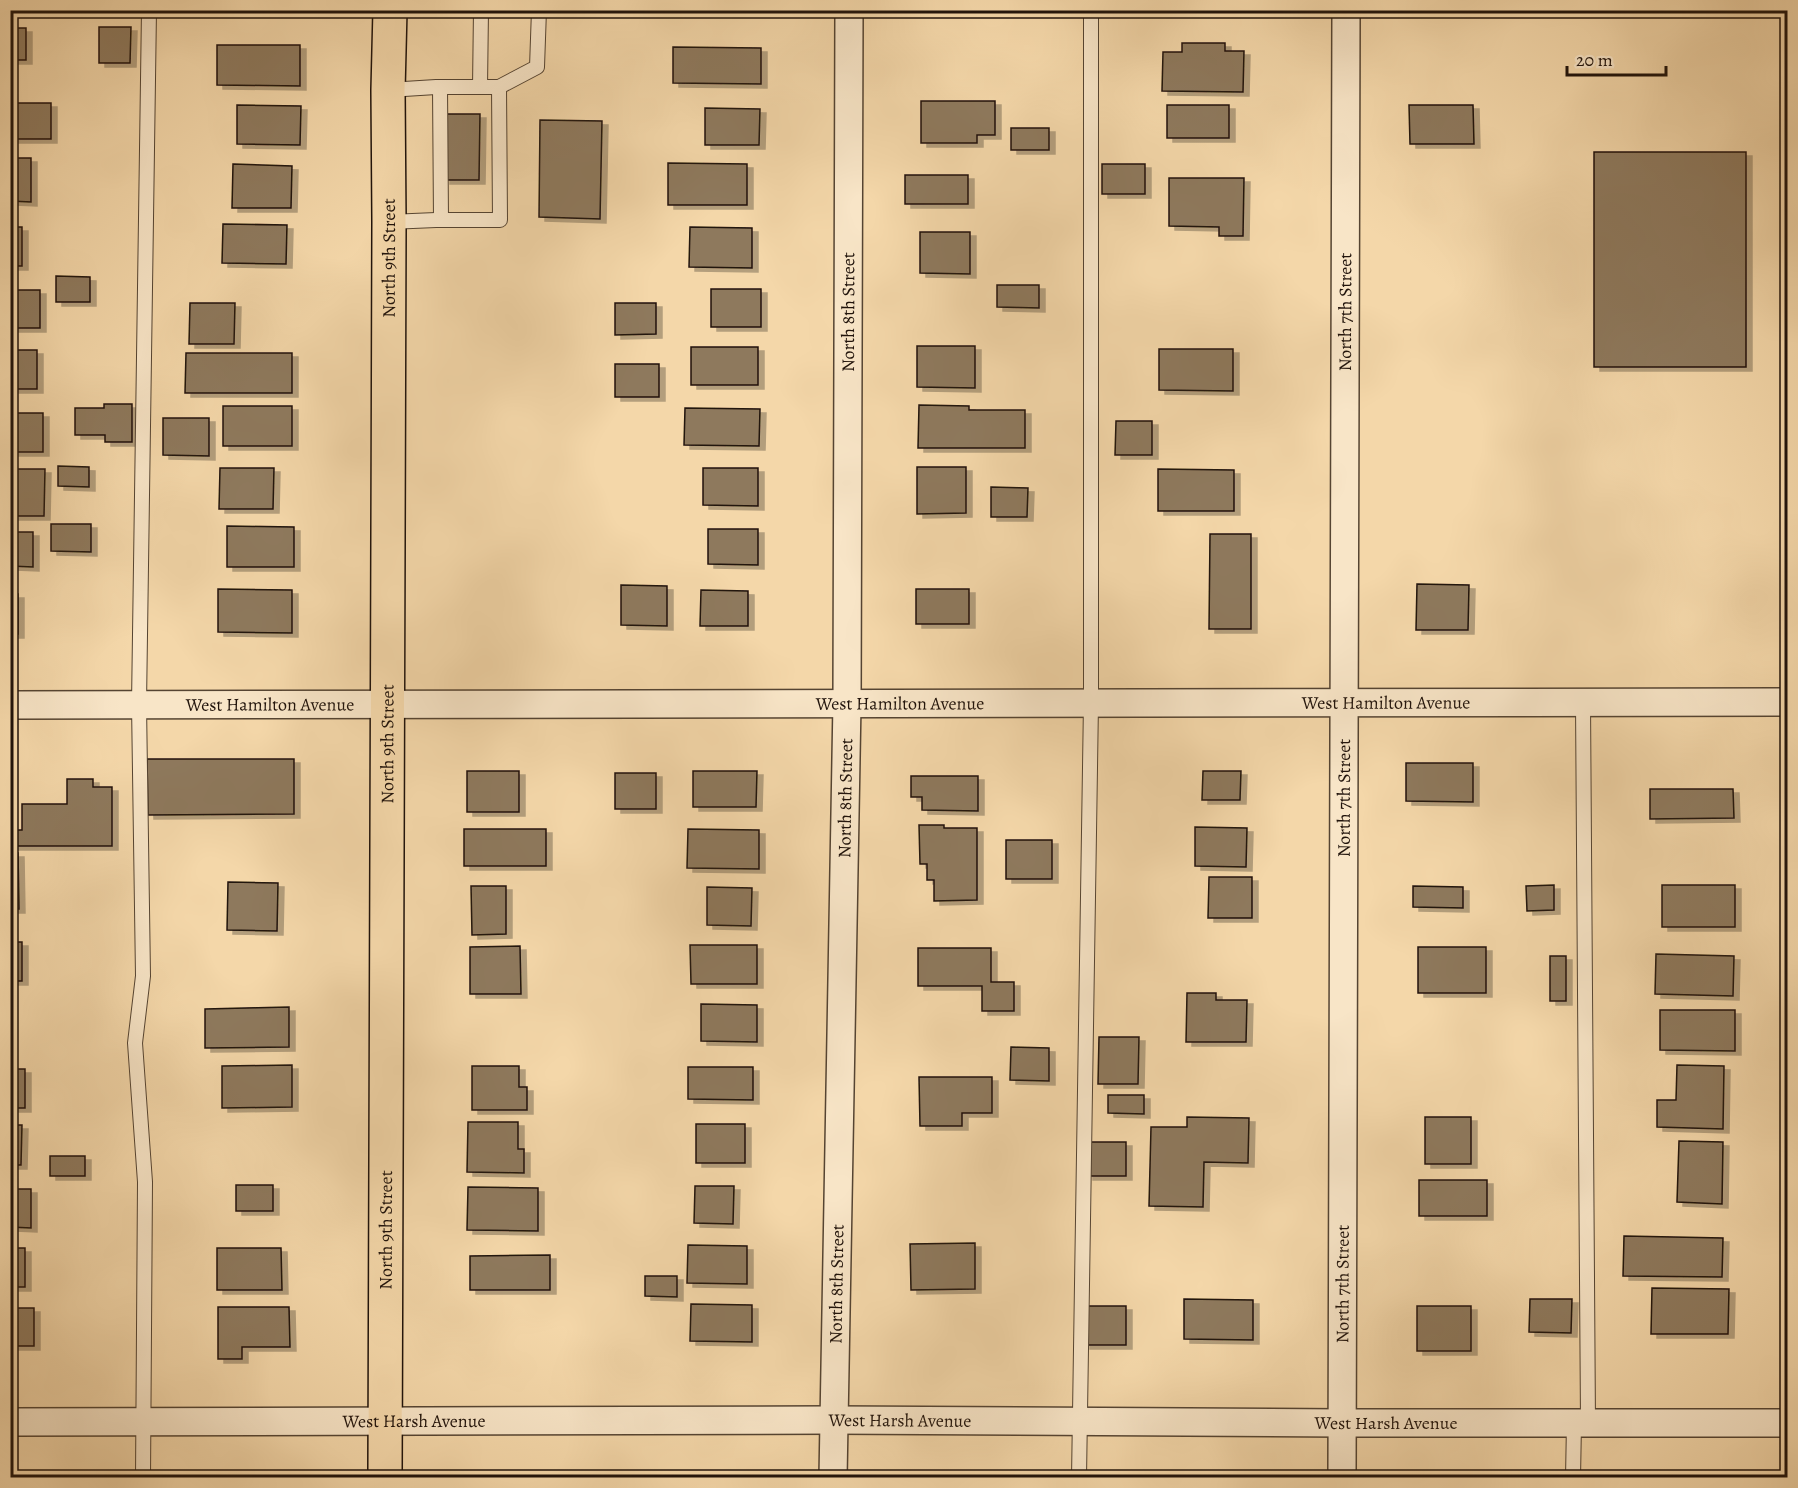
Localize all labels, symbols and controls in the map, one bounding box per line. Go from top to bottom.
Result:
scale bar [1567,39,1666,77]
text: 20 m [1576,48,1613,72]
street label: North 9th Street [377,198,401,318]
street label: North 8th Street [836,252,860,372]
street label: North 7th Street [1333,253,1357,371]
street label: North 9th Street [375,684,400,804]
street label: West Hamilton Avenue [815,691,984,716]
street label: West Hamilton Avenue [1301,691,1470,715]
street label: West Hamilton Avenue [185,692,354,717]
street label: North 8th Street [832,738,858,858]
street label: North 7th Street [1332,739,1356,857]
street label: North 9th Street [374,1170,398,1290]
street label: North 8th Street [823,1224,850,1344]
street label: North 7th Street [1330,1225,1355,1343]
street label: West Harsh Avenue [827,1408,972,1433]
street label: West Harsh Avenue [342,1409,485,1433]
street label: West Harsh Avenue [1313,1411,1457,1435]

